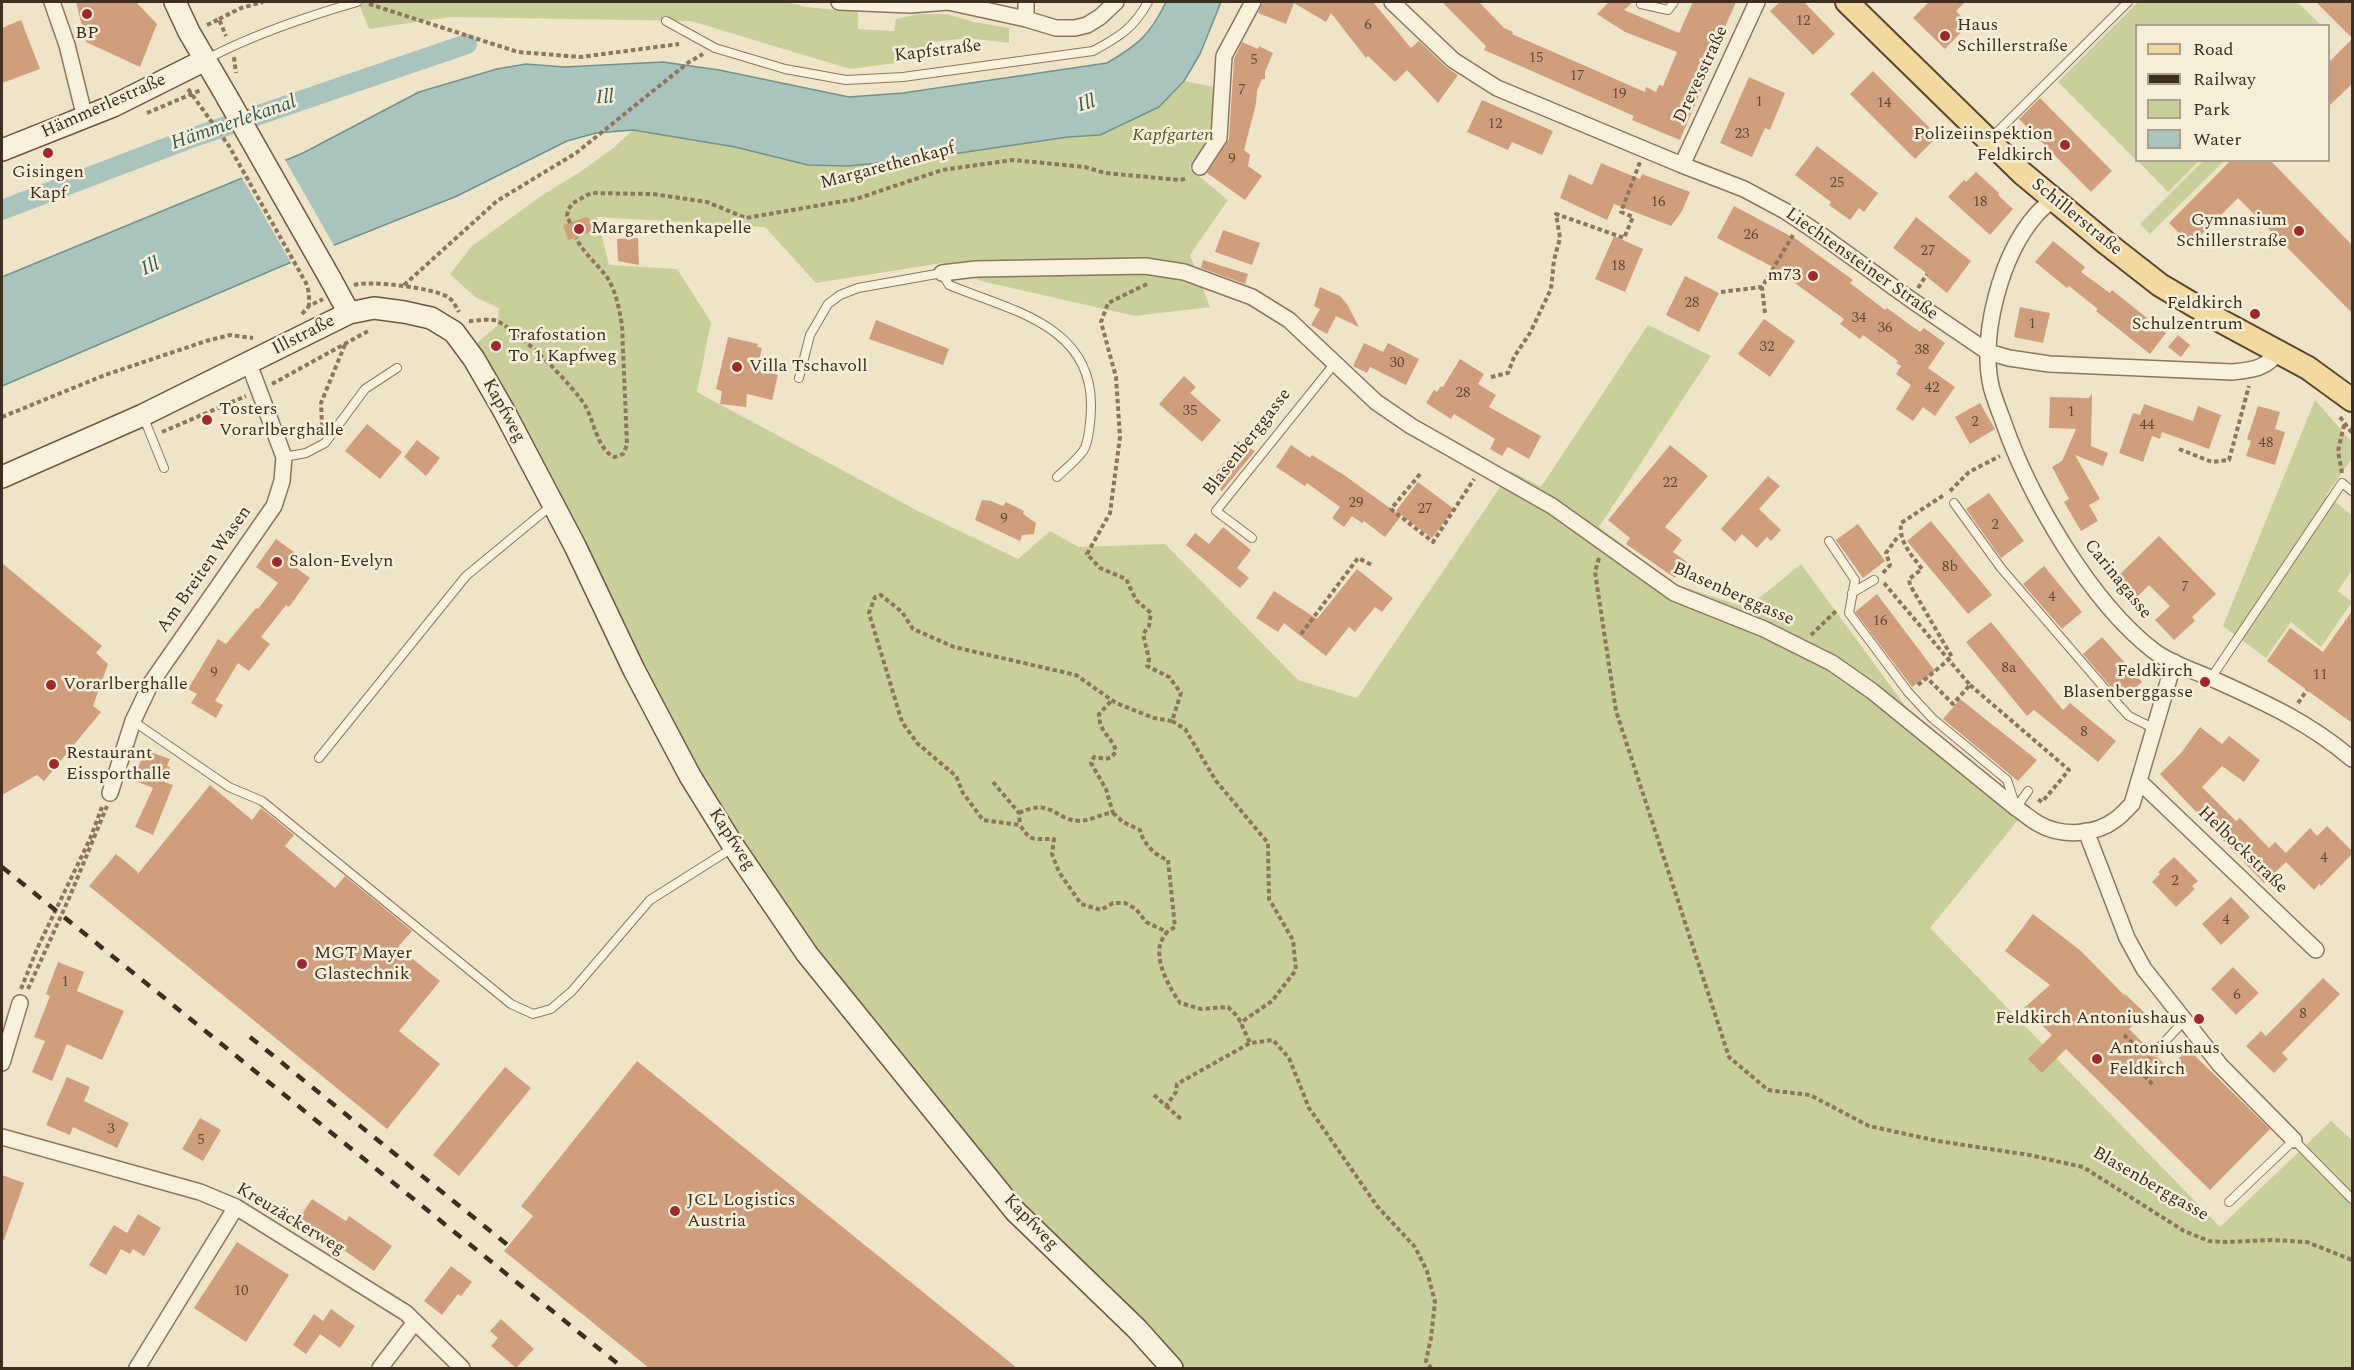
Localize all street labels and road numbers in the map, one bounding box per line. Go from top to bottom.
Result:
street label: Drevesstraße [1670,23,1734,127]
street label: Kapfstraße [893,36,983,68]
street label: Hämmerlestraße [38,70,170,144]
street label: Margarethenkapf [818,139,958,195]
street label: Schillerstraße [2026,175,2126,261]
street label: Liechtensteiner Straße [1780,204,1942,326]
street label: Illstraße [269,311,339,361]
street label: Kapfweg [477,375,529,447]
street label: Blasenberggasse [1199,385,1297,501]
street label: Am Breiten Wasen [153,502,257,638]
street label: Carinagasse [2078,536,2156,624]
street label: Blasenberggasse [1669,559,1797,631]
street label: Helbockstraße [2193,803,2291,899]
street label: Kapfweg [703,805,759,875]
street label: Blasenberggasse [2088,1143,2212,1227]
street label: Kreuzäckerweg [232,1179,348,1261]
street label: Kapfweg [998,1190,1062,1256]

